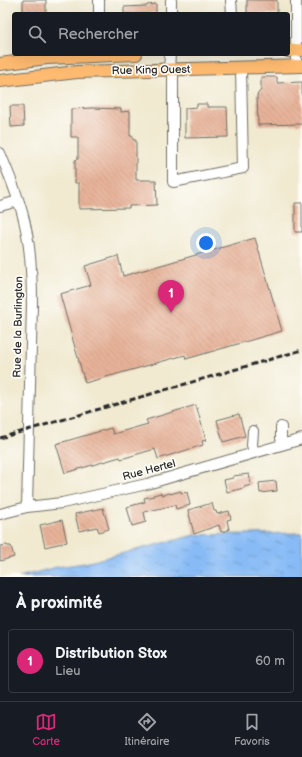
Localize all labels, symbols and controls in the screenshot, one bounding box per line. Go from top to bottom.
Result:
search box [12,12,290,56]
icon: search [26,23,48,45]
text: Rechercher [58,25,138,44]
street label: Rue King Ouest [112,63,191,77]
your location [196,233,216,253]
street label: Rue de la Burlington [11,276,25,378]
pin: 1 [158,280,184,313]
street label: Rue Hertel [121,457,177,483]
text: À proximité [16,593,102,613]
text: Distribution Stox [55,644,167,663]
text: 1 [27,653,33,669]
text: 60 m [255,653,285,669]
text: Lieu [55,663,80,679]
tab: Carte [32,711,60,748]
tab: Itinéraire [124,711,169,748]
tab: Favoris [234,711,270,748]

